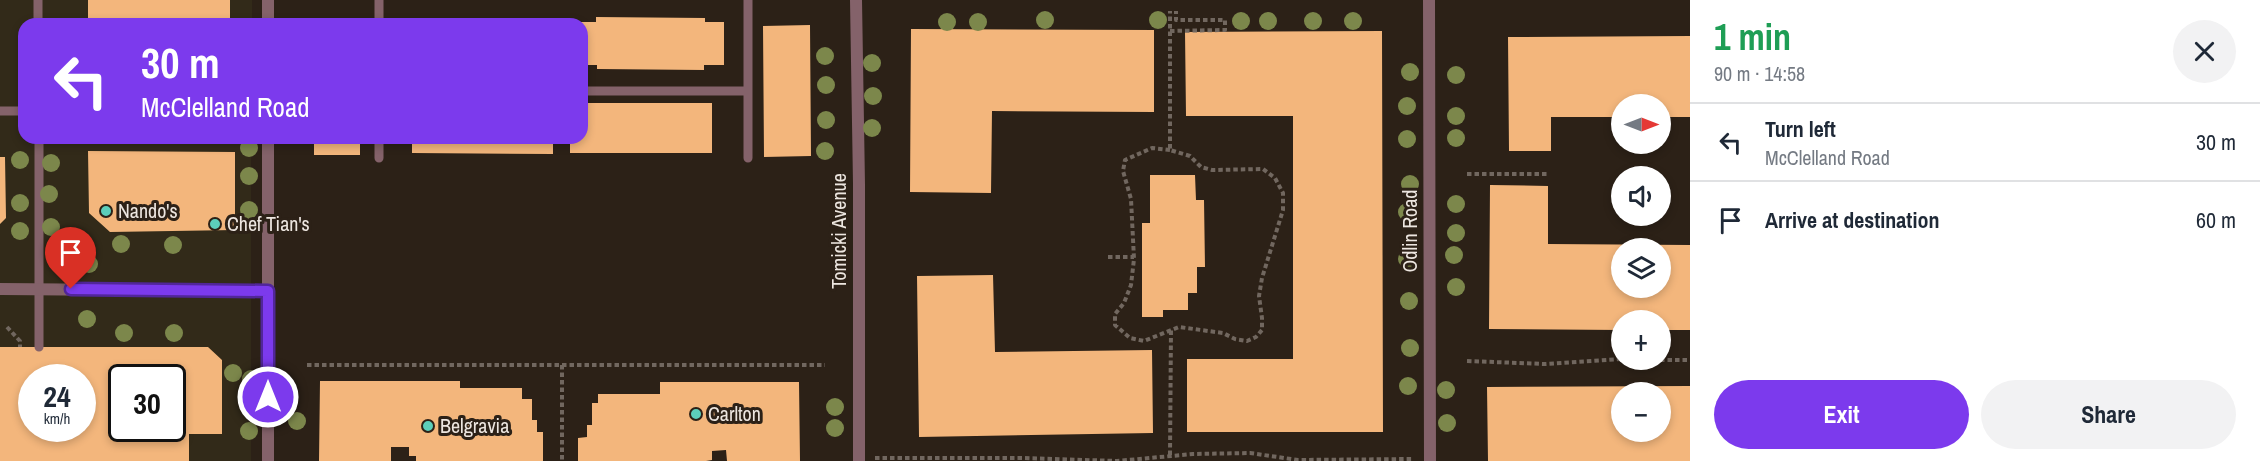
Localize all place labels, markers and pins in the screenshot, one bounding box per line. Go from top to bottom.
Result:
place label: Nando's [118,197,178,224]
marker: Nando's [99,204,113,218]
place label: Chef Tian's [227,210,310,237]
marker: Chef Tian's [208,217,222,231]
pin [45,227,96,289]
place label: Carlton [708,400,761,427]
marker: Carlton [689,407,703,421]
place label: Belgravia [440,412,509,439]
marker: Belgravia [421,419,435,433]

